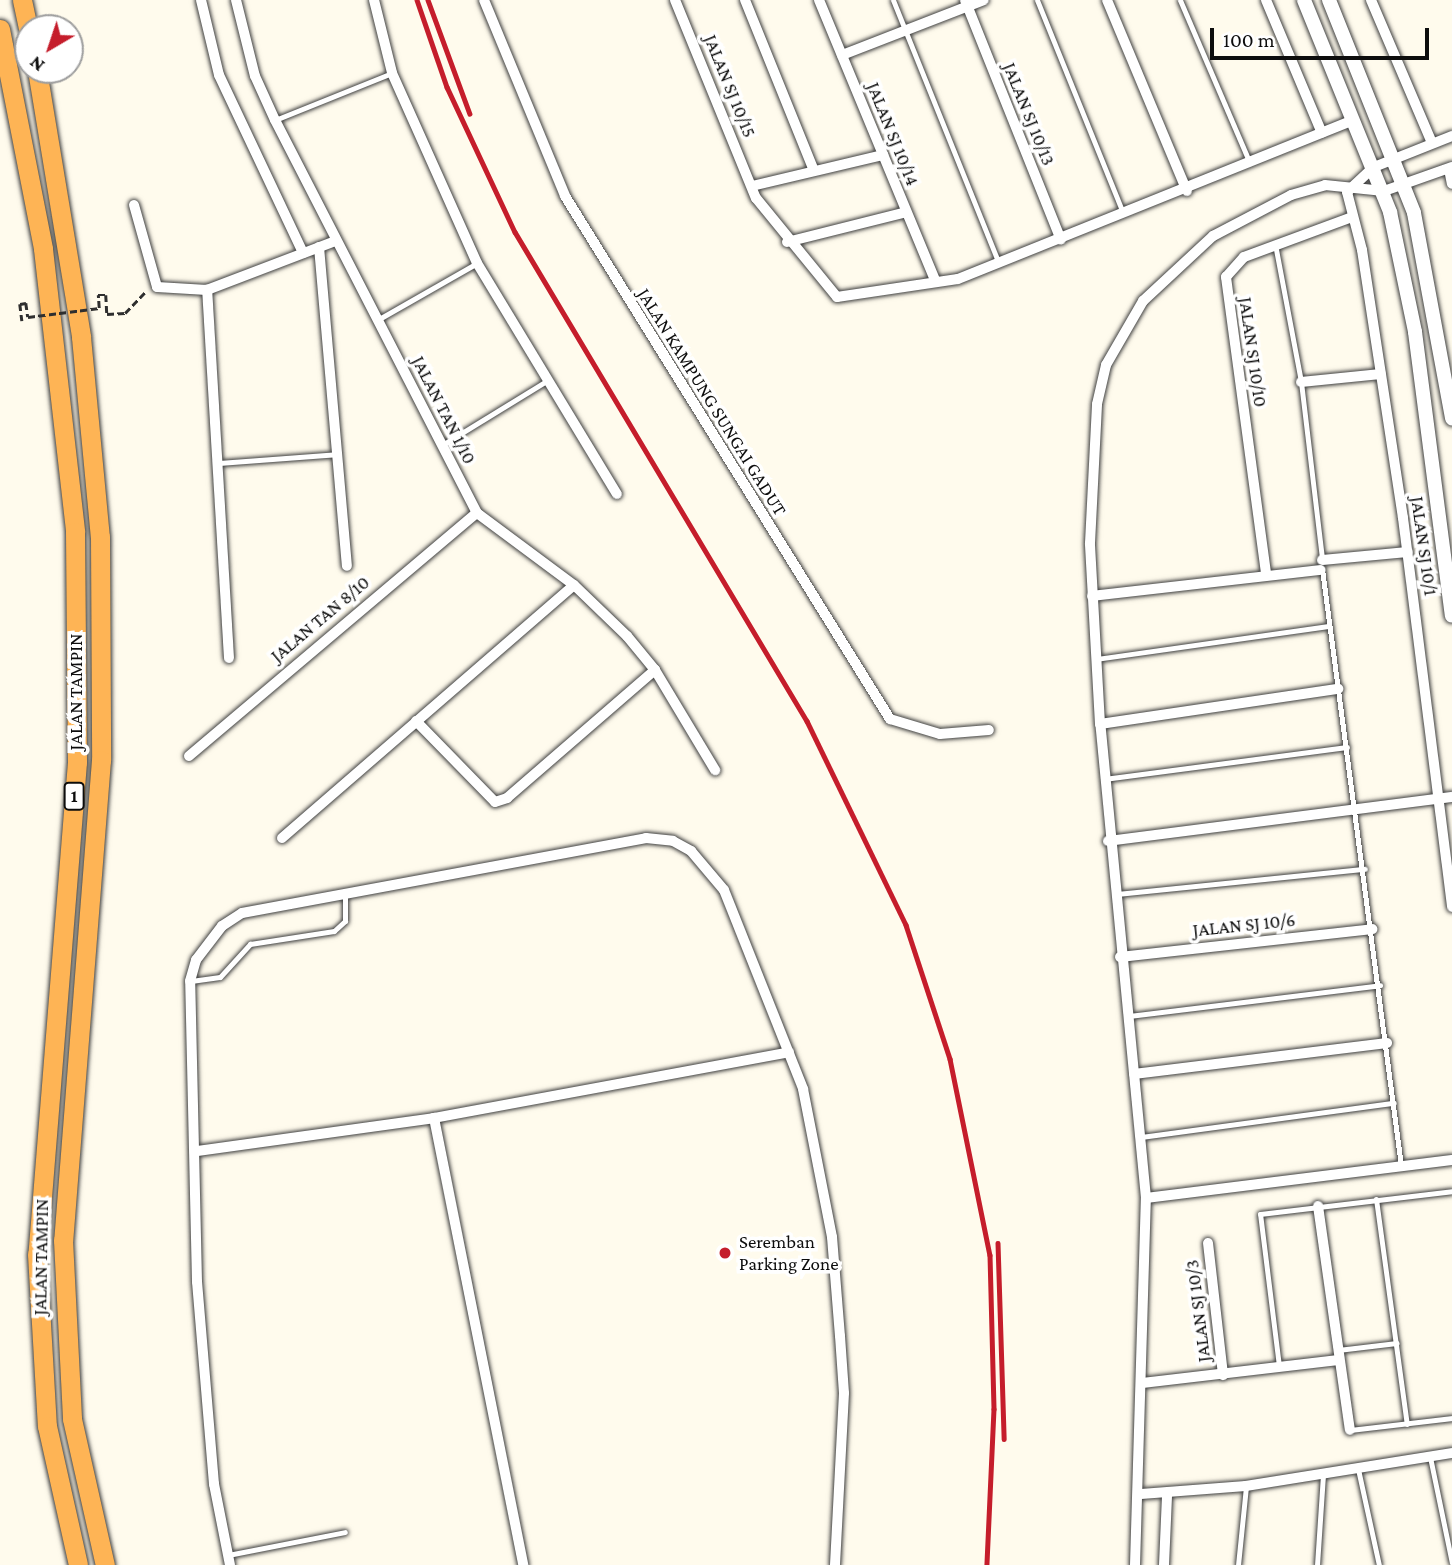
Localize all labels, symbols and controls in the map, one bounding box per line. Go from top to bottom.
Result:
north arrow [14,14,84,84]
scale bar [1214,14,1433,58]
text: 100 m [1223,28,1275,52]
street label: JALAN SJ 10/15 [699,31,761,141]
text: N [25,52,48,76]
street label: JALAN SJ 10/13 [998,59,1060,169]
street label: JALAN SJ 10/14 [862,79,924,189]
street label: JALAN KAMPUNG SUNGAI GADUT [632,284,792,520]
street label: JALAN SJ 10/10 [1234,296,1272,408]
street label: JALAN TAN 1/10 [407,352,481,468]
street label: JALAN SJ 10/1 [1406,495,1442,597]
street label: JALAN TAN 8/10 [266,571,374,667]
street label: JALAN TAMPIN [65,634,87,750]
road number: 1 [64,782,84,810]
street label: JALAN SJ 10/6 [1191,908,1297,942]
street label: JALAN TAMPIN [29,1198,53,1316]
place label: Seremban Parking Zone [739,1231,839,1275]
marker: Seremban Parking Zone [717,1245,733,1261]
street label: JALAN SJ 10/3 [1180,1259,1216,1363]

